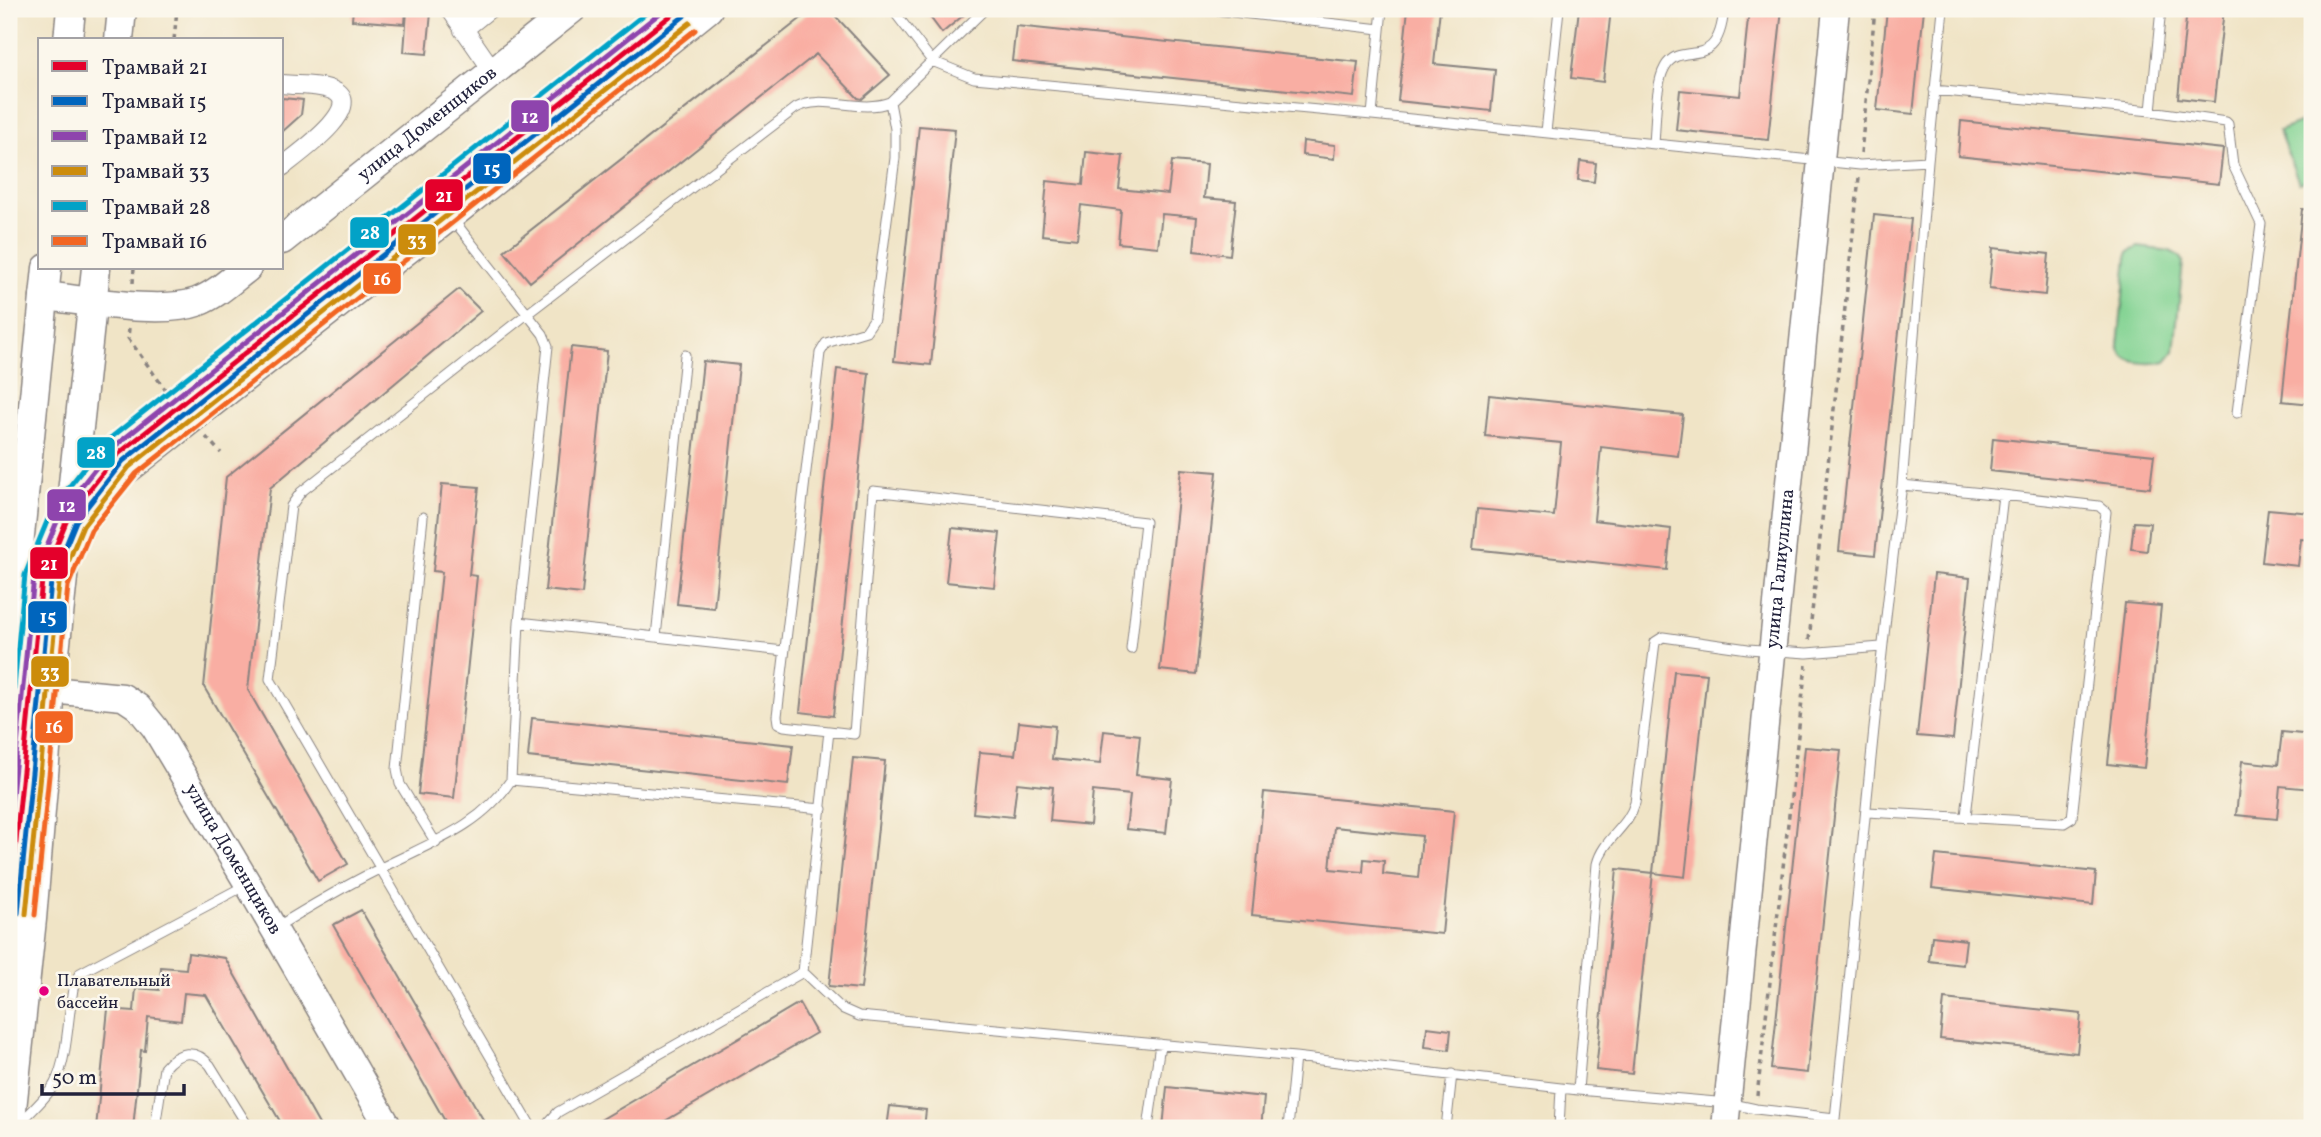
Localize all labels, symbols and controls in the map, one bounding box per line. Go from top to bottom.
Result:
legend [38,38,284,270]
text: Трамвай 21 [102,54,208,83]
street label: улица Доменщиков [352,60,503,188]
text: Трамвай 15 [102,88,207,117]
line badge: 12 [510,99,550,133]
text: 12 [521,105,539,131]
text: Трамвай 12 [102,124,208,153]
line badge: 15 [472,152,512,185]
text: 15 [484,157,500,183]
text: Трамвай 33 [102,158,210,187]
line badge: 21 [424,178,464,212]
text: 21 [435,184,453,210]
text: Трамвай 28 [102,194,210,223]
line badge: 28 [349,216,390,249]
text: 28 [360,221,380,247]
line badge: 33 [397,223,437,256]
text: Трамвай 16 [102,228,207,257]
text: 33 [407,228,427,254]
line badge: 16 [362,262,402,295]
text: 16 [373,267,391,293]
line badge: 28 [76,436,116,469]
text: 28 [86,441,106,467]
line badge: 12 [46,488,87,522]
street label: улица Галиуллина [1760,488,1801,650]
text: 12 [58,494,76,520]
line badge: 21 [29,546,69,580]
text: 21 [40,552,58,578]
line badge: 15 [27,600,68,634]
text: 15 [40,605,56,631]
line badge: 33 [30,655,70,688]
text: 33 [40,660,60,686]
line badge: 16 [34,710,74,744]
text: 16 [45,715,63,741]
street label: улица Доменщиков [178,779,288,940]
place label: Плавательный бассейн [57,970,171,1015]
marker: Плавательный бассейн [37,984,51,998]
scale bar [42,1053,184,1097]
text: 50 m [52,1064,97,1093]

